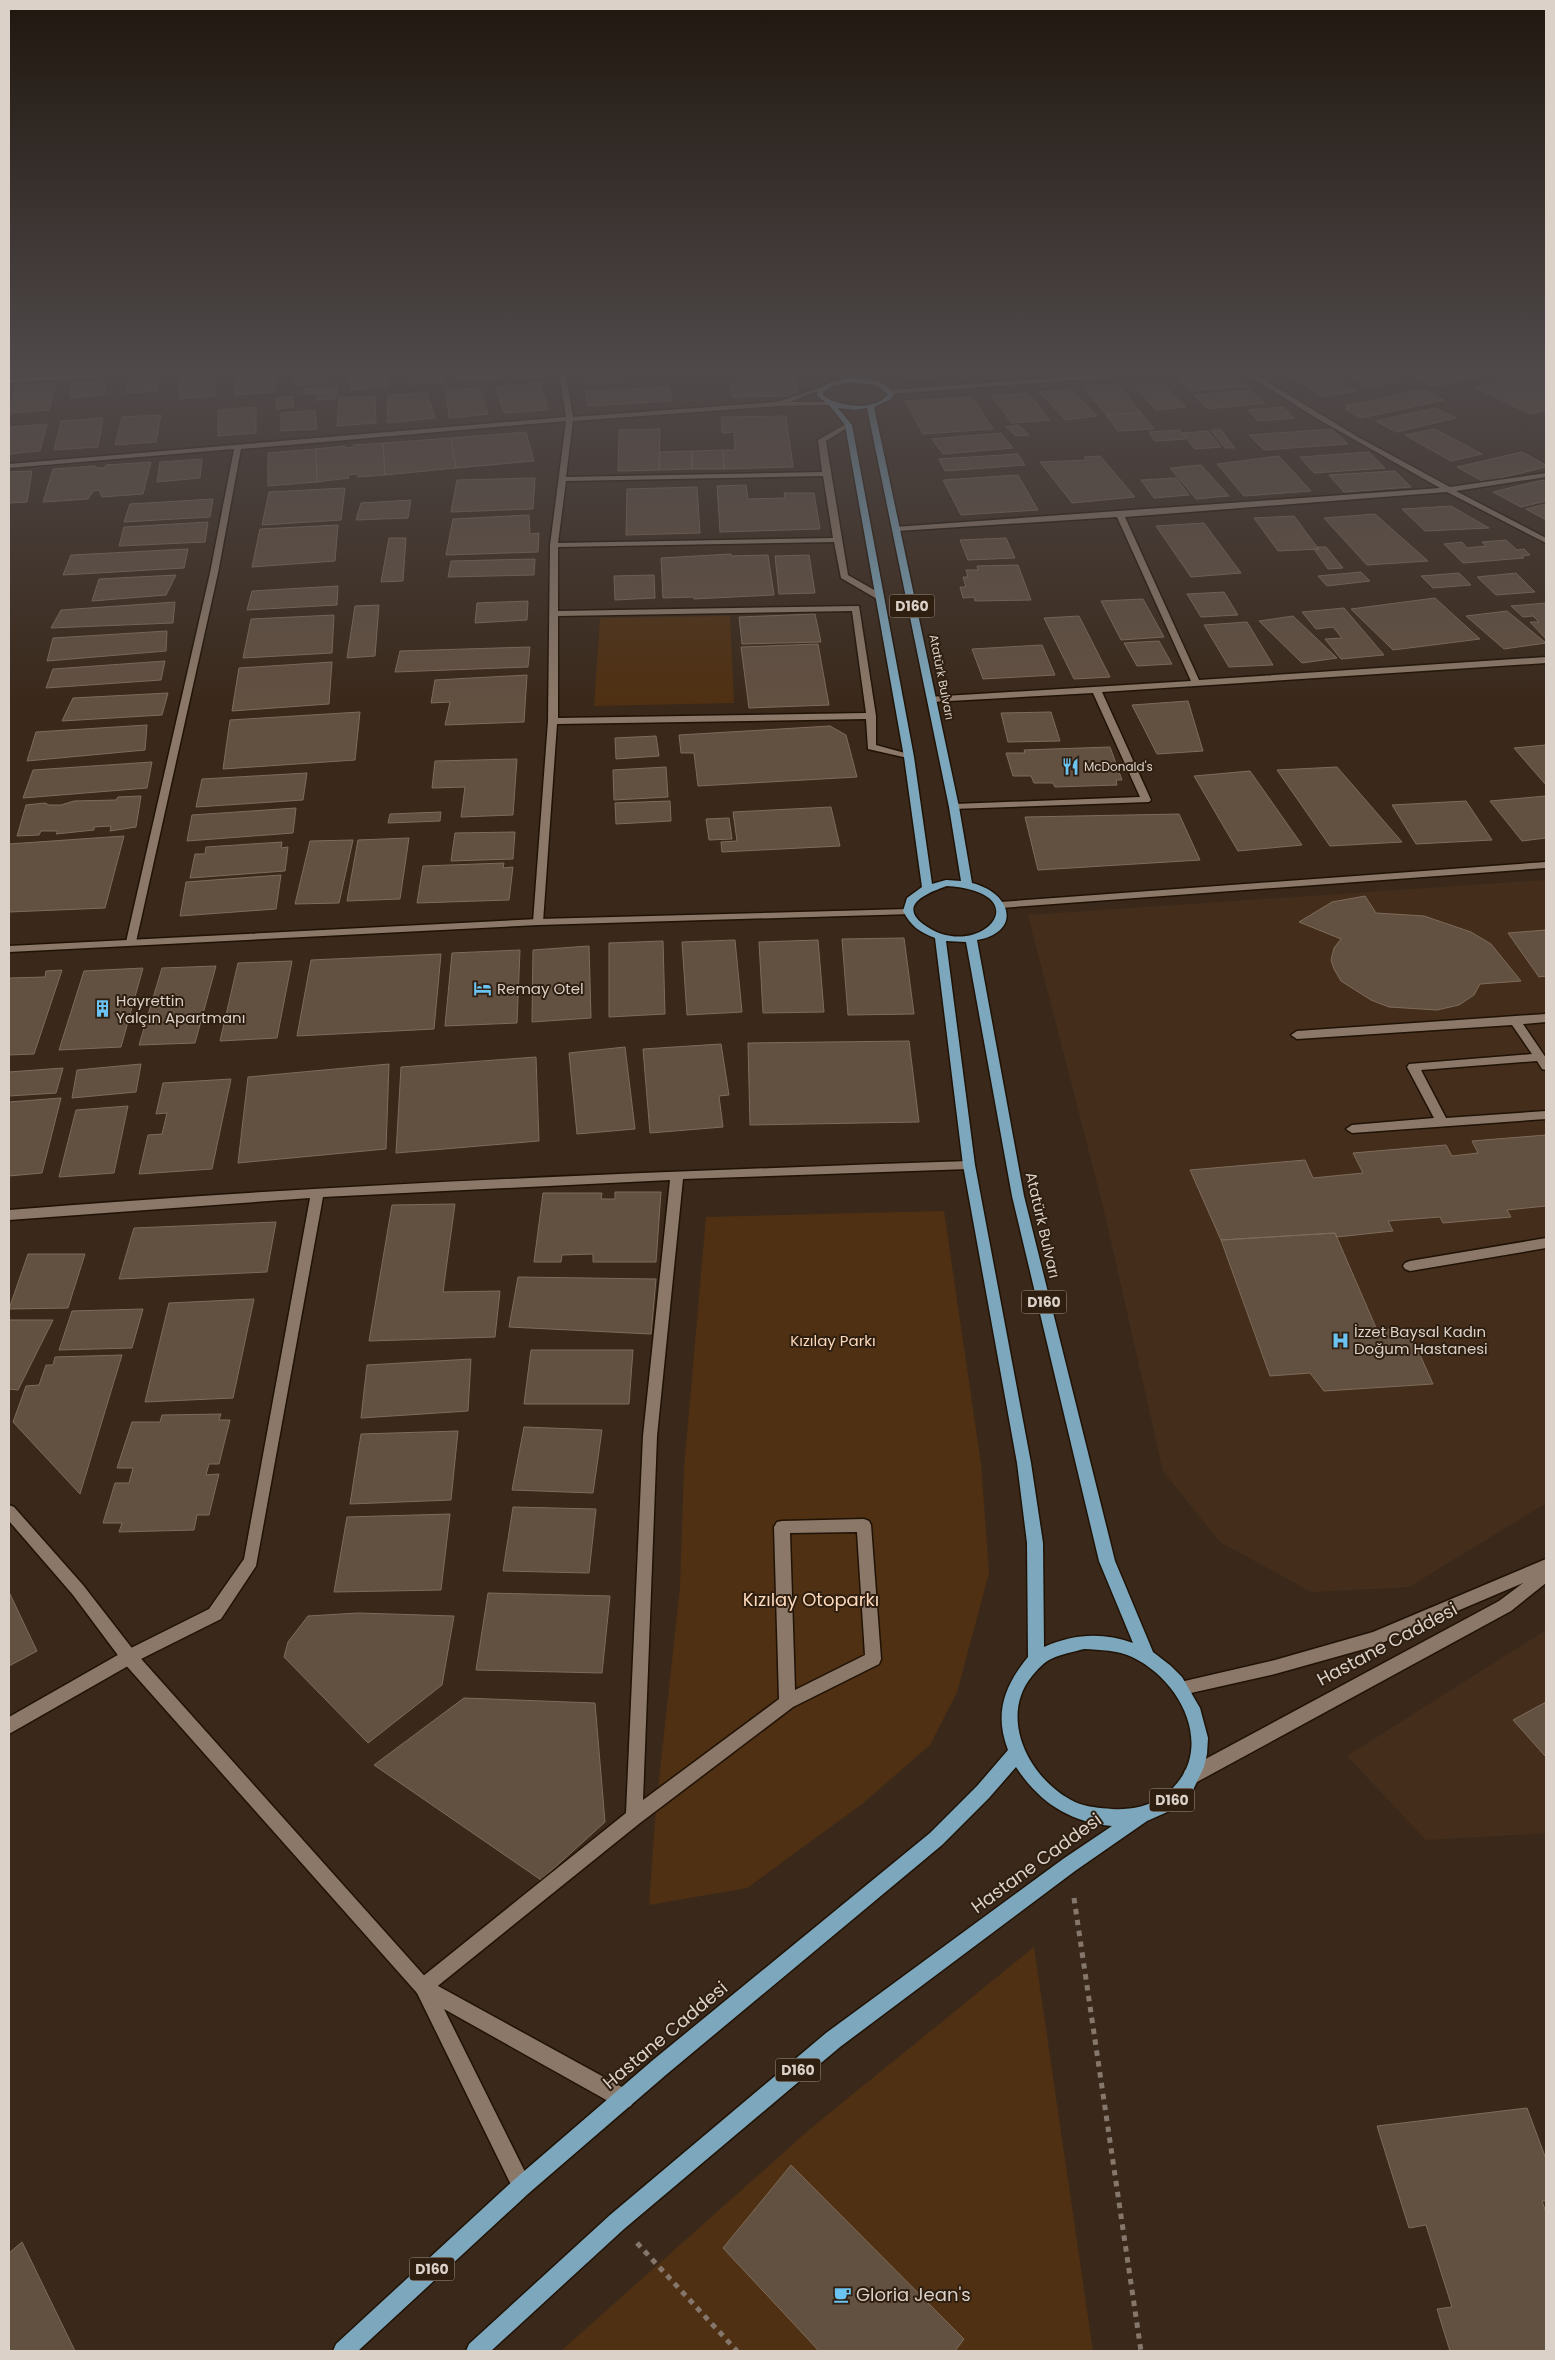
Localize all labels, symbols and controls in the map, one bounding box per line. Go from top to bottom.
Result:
road number: D160 [890,594,934,618]
street label: Atatürk Bulvarı [925,633,959,721]
restaurant icon: McDonald's [1060,756,1080,776]
place label: McDonald's [1084,758,1153,775]
hotel icon: Remay Otel [473,978,493,998]
place label: Remay Otel [497,978,584,999]
place label: Hayrettin Yalçın Apartmanı [116,990,245,1028]
building icon: Hayrettin Yalçın Apartmanı [92,999,112,1019]
street label: Atatürk Bulvarı [1021,1170,1065,1280]
road number: D160 [1022,1290,1066,1314]
place label: İzzet Baysal Kadın Doğum Hastanesi [1354,1321,1488,1359]
park label: Kızılay Parkı [790,1330,876,1351]
hospital icon: İzzet Baysal Kadın Doğum Hastanesi [1330,1330,1350,1350]
park label: Kızılay Otoparkı [743,1587,879,1612]
street label: Hastane Caddesi [1312,1596,1462,1692]
road number: D160 [1150,1788,1194,1812]
street label: Hastane Caddesi [966,1807,1106,1919]
street label: Hastane Caddesi [597,1975,733,2095]
road number: D160 [776,2058,820,2082]
road number: D160 [410,2258,454,2280]
place label: Gloria Jean's [856,2282,971,2307]
cafe icon: Gloria Jean's [832,2284,852,2304]

